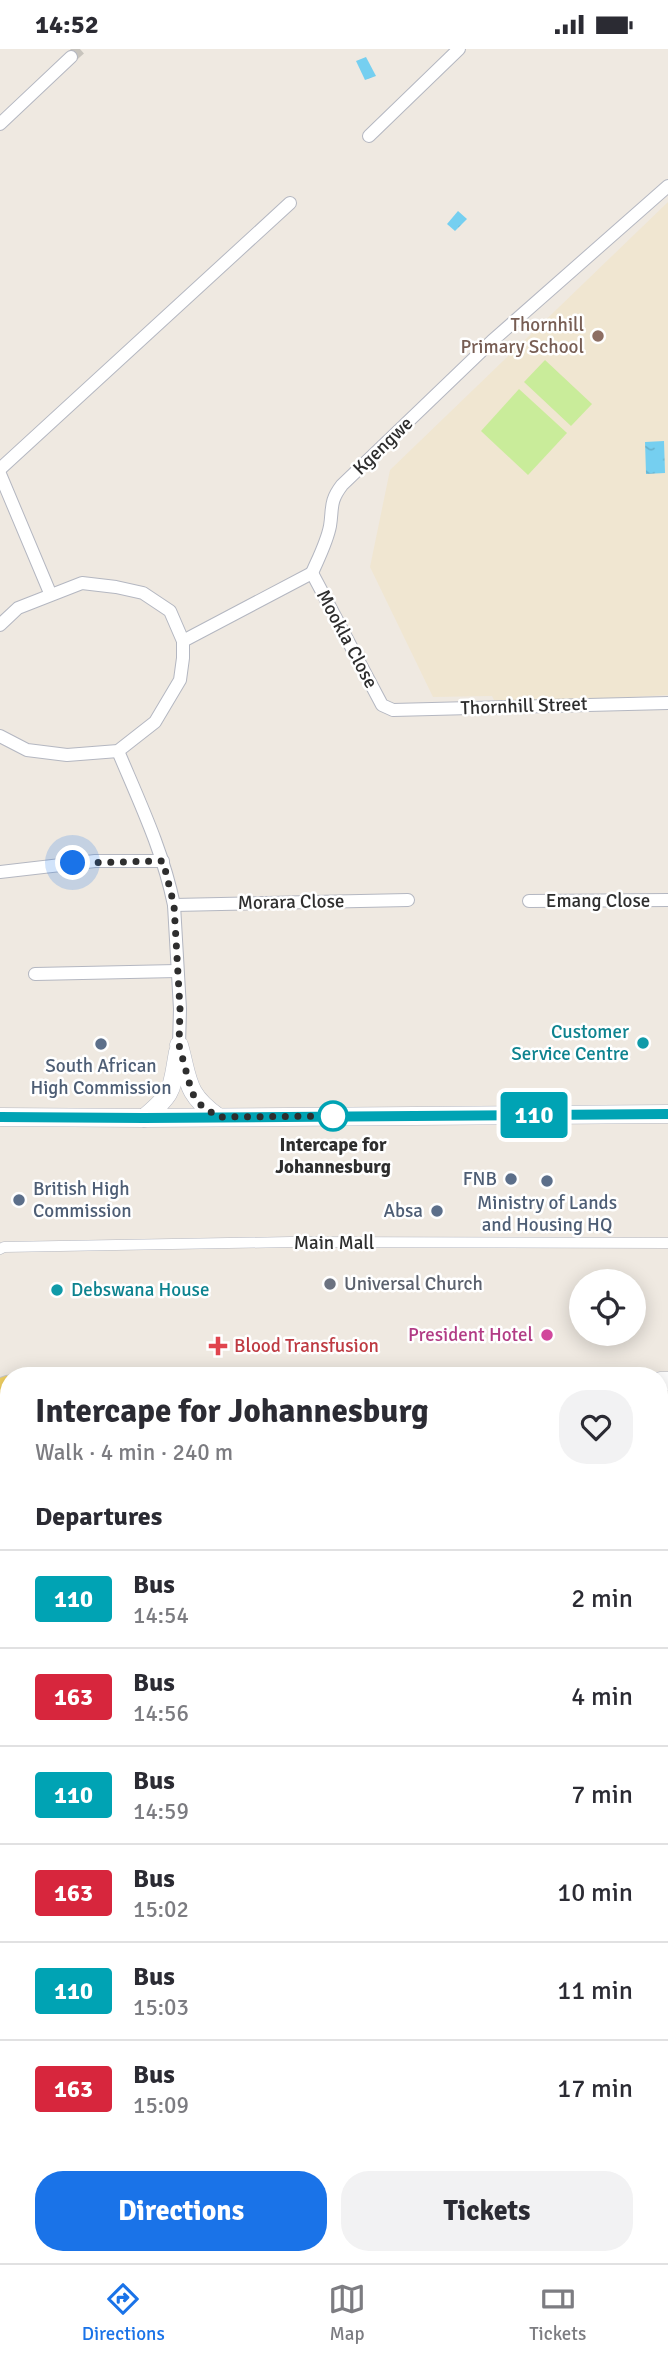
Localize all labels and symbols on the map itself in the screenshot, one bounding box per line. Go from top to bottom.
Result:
place label: Thornhill Primary School [461,313,584,359]
marker: Thornhill Primary School [590,328,606,344]
street label: Kgengwe [348,412,418,480]
street label: Mookla Close [311,586,383,692]
street label: Thornhill Street [460,692,588,720]
your location [55,845,90,880]
street label: Morara Close [237,889,345,915]
street label: Emang Close [546,889,650,913]
place label: Customer Service Centre [511,1020,629,1066]
marker: Customer Service Centre [635,1035,651,1051]
marker: South African High Commission [93,1036,109,1052]
place label: South African High Commission [30,1054,172,1100]
line badge: 110 [494,1092,574,1138]
marker: Intercape for Johannesburg [318,1101,348,1131]
place label: Intercape for Johannesburg [275,1133,391,1179]
place label: FNB [463,1167,497,1191]
marker: FNB [503,1171,519,1187]
marker: Ministry of Lands and Housing HQ [539,1173,555,1189]
place label: British High Commission [33,1177,132,1223]
place label: Ministry of Lands and Housing HQ [477,1191,617,1237]
marker: British High Commission [11,1192,27,1208]
place label: Absa [383,1199,423,1223]
marker: Absa [429,1203,445,1219]
street label: Main Mall [294,1231,374,1255]
place label: Universal Church [344,1272,483,1296]
marker: Universal Church [322,1276,338,1292]
place label: Debswana House [71,1278,209,1302]
marker: Debswana House [49,1282,65,1298]
place label: President Hotel [408,1323,533,1347]
marker: President Hotel [539,1327,555,1343]
place label: Blood Transfusion [234,1334,379,1358]
marker: Blood Transfusion [208,1336,228,1356]

